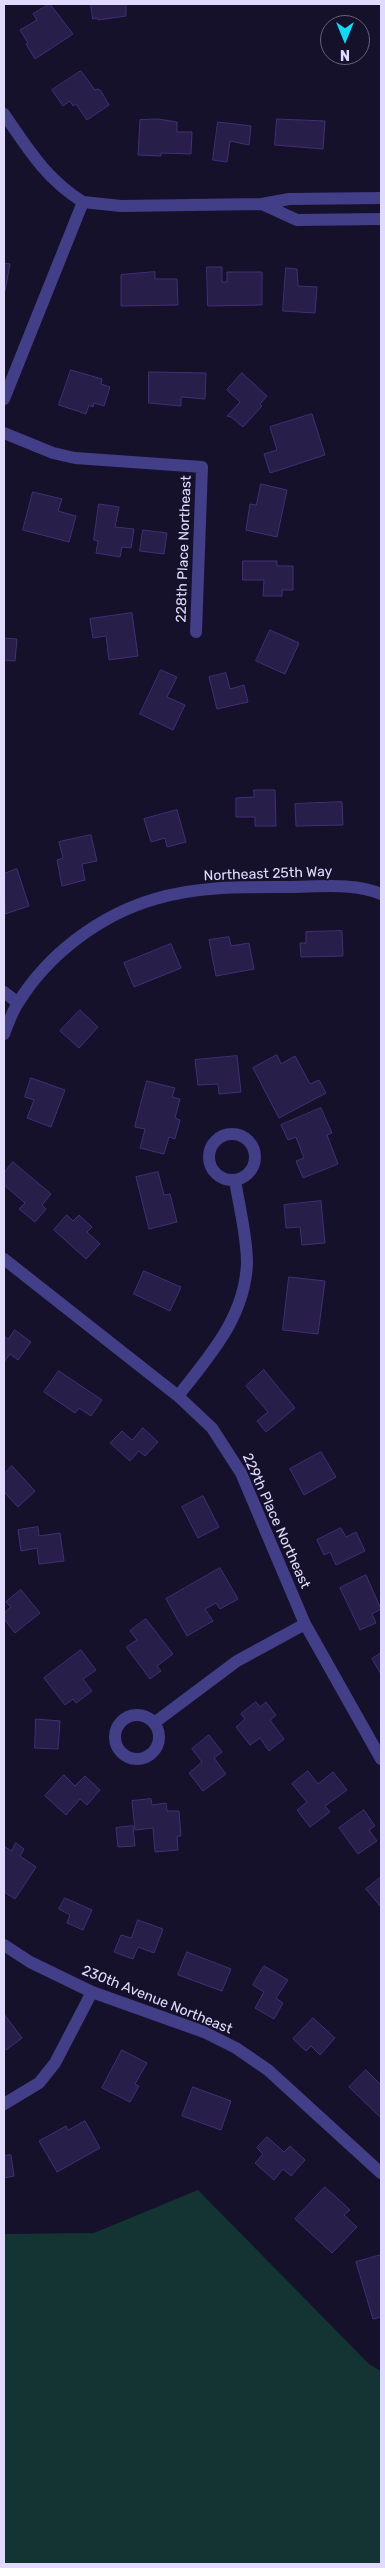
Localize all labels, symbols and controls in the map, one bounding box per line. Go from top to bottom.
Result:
north arrow [320,15,370,65]
text: N [340,46,350,63]
street label: 228th Place Northeast [173,475,195,623]
street label: Northeast 25th Way [203,863,333,885]
street label: 229th Place Northeast [239,1451,313,1591]
street label: 230th Avenue Northeast [79,1962,235,2038]

